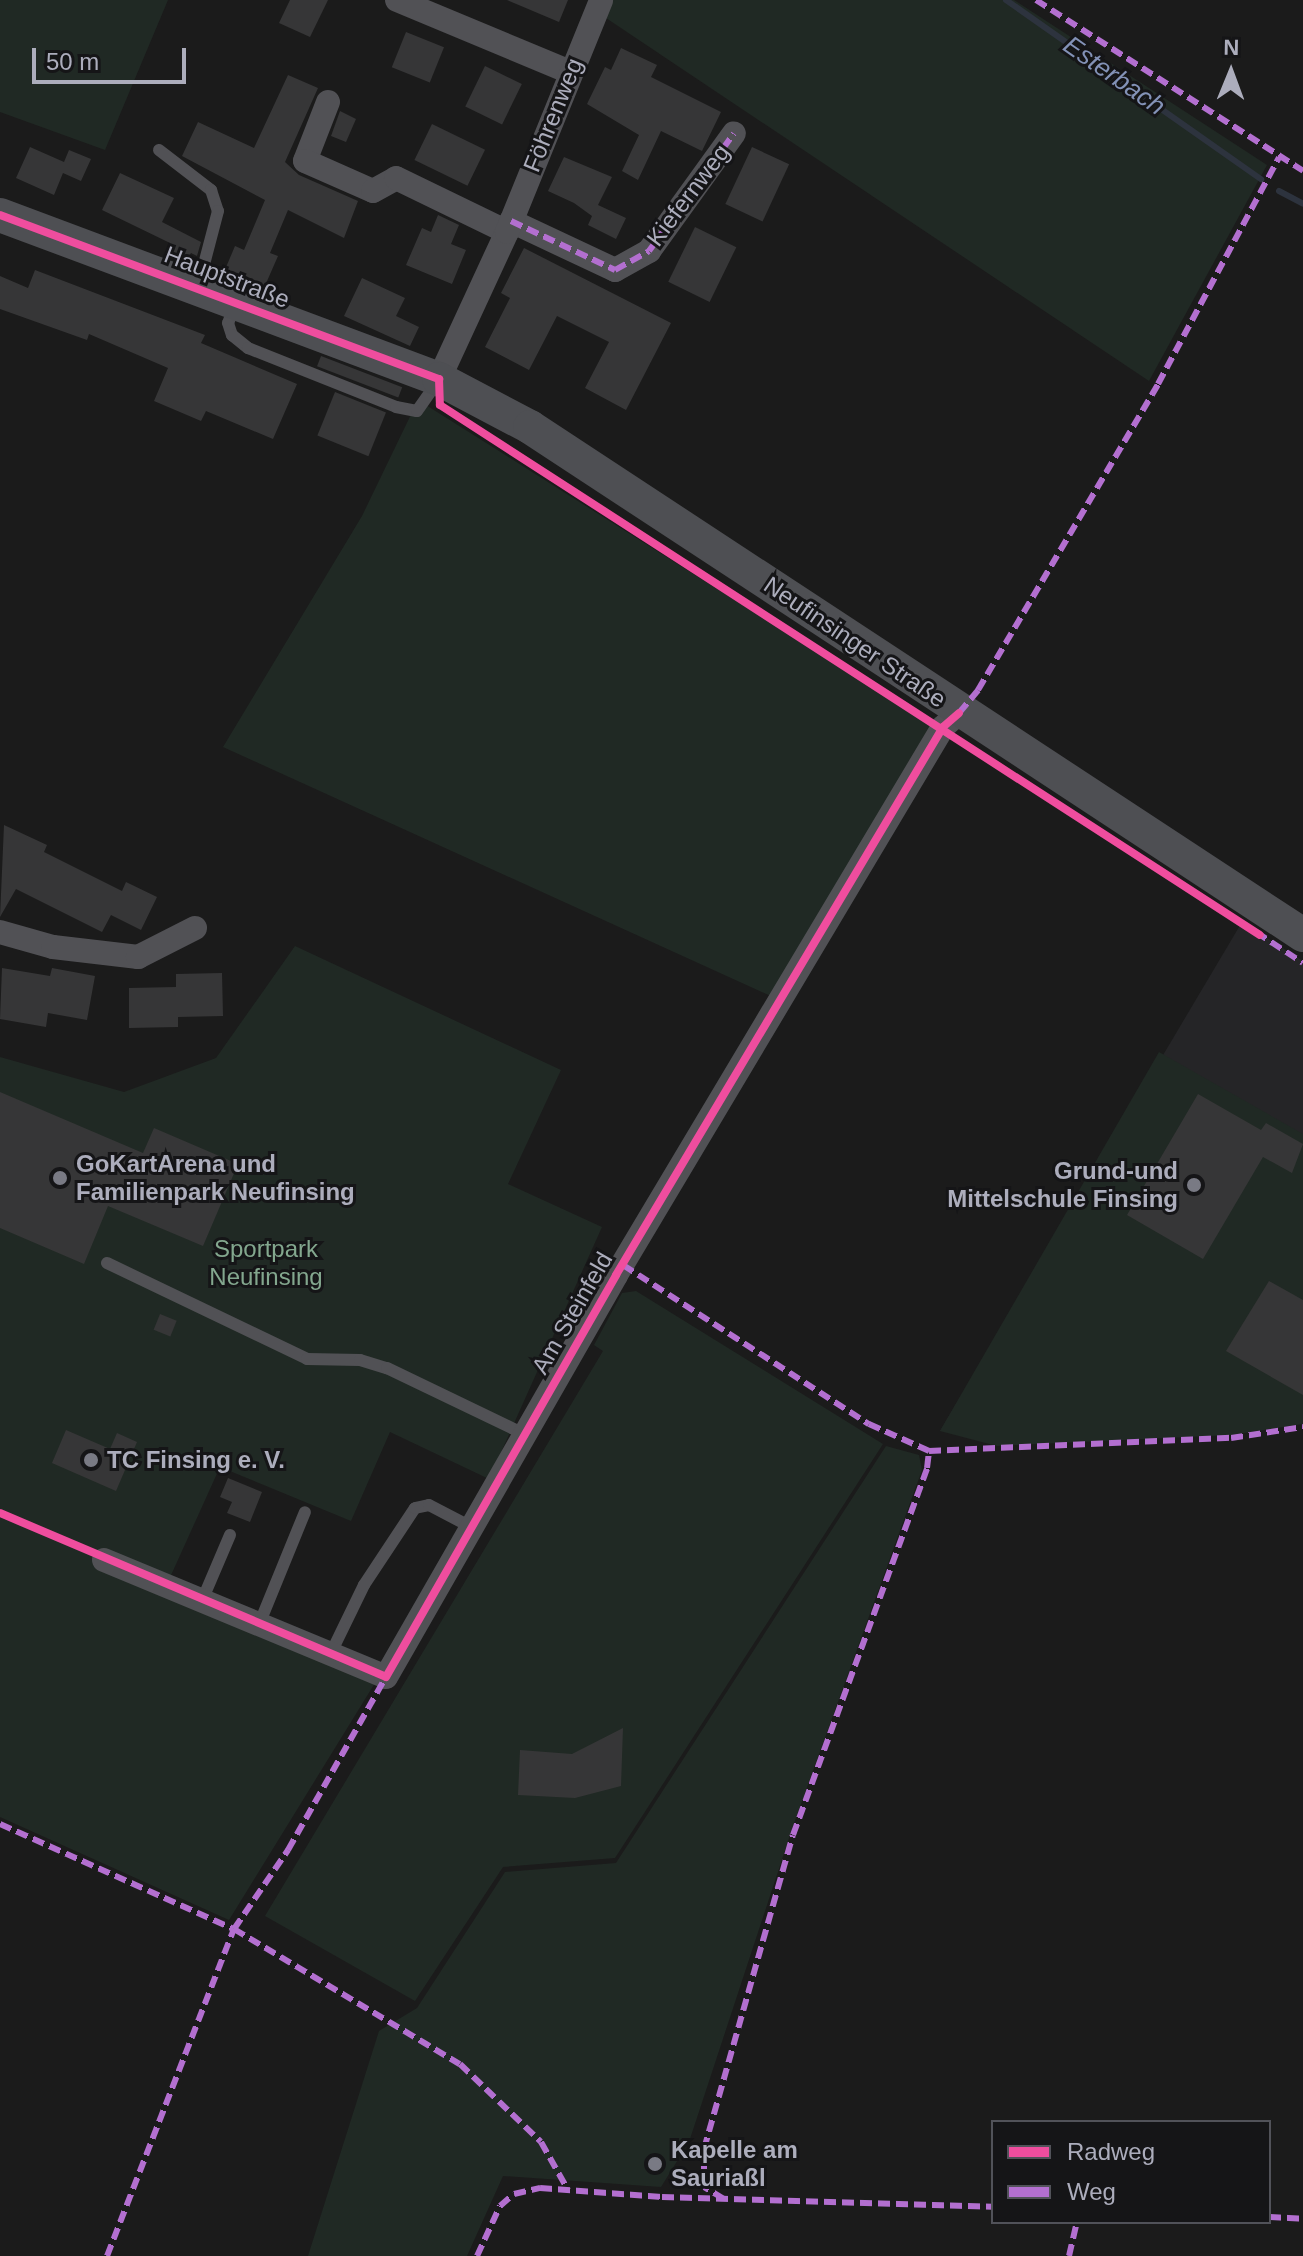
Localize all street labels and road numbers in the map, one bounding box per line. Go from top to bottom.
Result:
street label: Föhrenweg [517,54,589,176]
street label: Kiefernweg [640,138,736,252]
street label: Hauptstraße [160,240,294,314]
street label: Neufinsinger Straße [758,570,952,714]
street label: Am Steinfeld [526,1247,618,1379]

